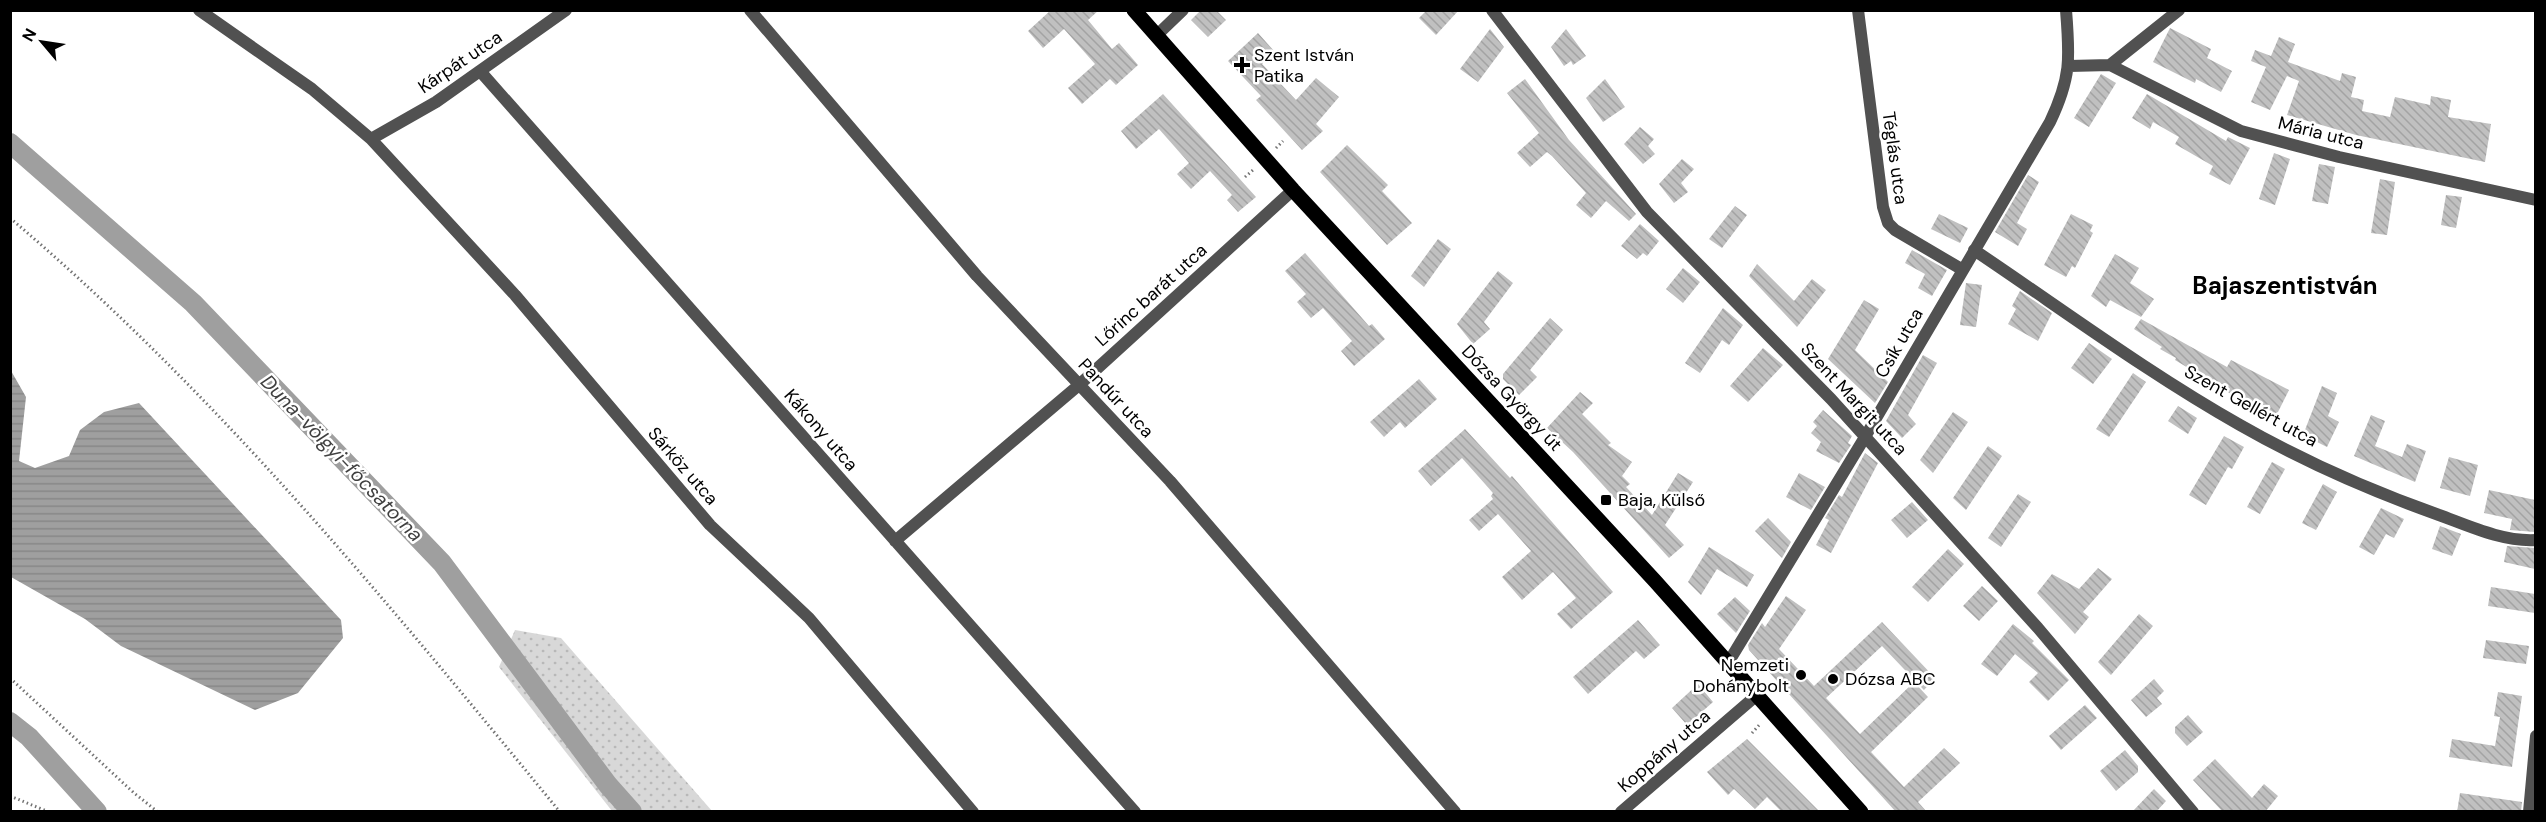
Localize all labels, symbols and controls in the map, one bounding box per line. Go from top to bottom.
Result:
north arrow [12,12,72,72]
text: N [17,25,41,45]
street label: Kárpát utca [413,25,507,99]
place label: Szent István Patika [1254,43,1354,88]
marker: Szent István Patika [1235,58,1249,72]
street label: Téglás utca [1877,110,1913,206]
street label: Mária utca [2276,111,2366,155]
street label: Lőrinc barát utca [1090,238,1212,352]
district label: Bajaszentistván [2192,270,2378,301]
street label: Csík utca [1869,304,1929,382]
street label: Szent Margit utca [1795,337,1913,461]
street label: Dózsa György út [1456,340,1568,456]
street label: Pandúr utca [1073,353,1159,443]
street label: Szent Gellért utca [2180,359,2322,453]
water label: Duna-völgyi-főcsatorna [255,369,429,547]
street label: Kákony utca [779,384,863,476]
street label: Sárköz utca [642,422,724,510]
place label: Baja, Külső [1618,488,1705,512]
marker: Baja, Külső [1599,493,1613,507]
place label: Nemzeti Dohánybolt [1693,653,1789,698]
place label: Dózsa ABC [1845,667,1936,691]
marker: Nemzeti Dohánybolt [1794,668,1808,682]
marker: Dózsa ABC [1826,672,1840,686]
street label: Koppány utca [1613,704,1715,798]

